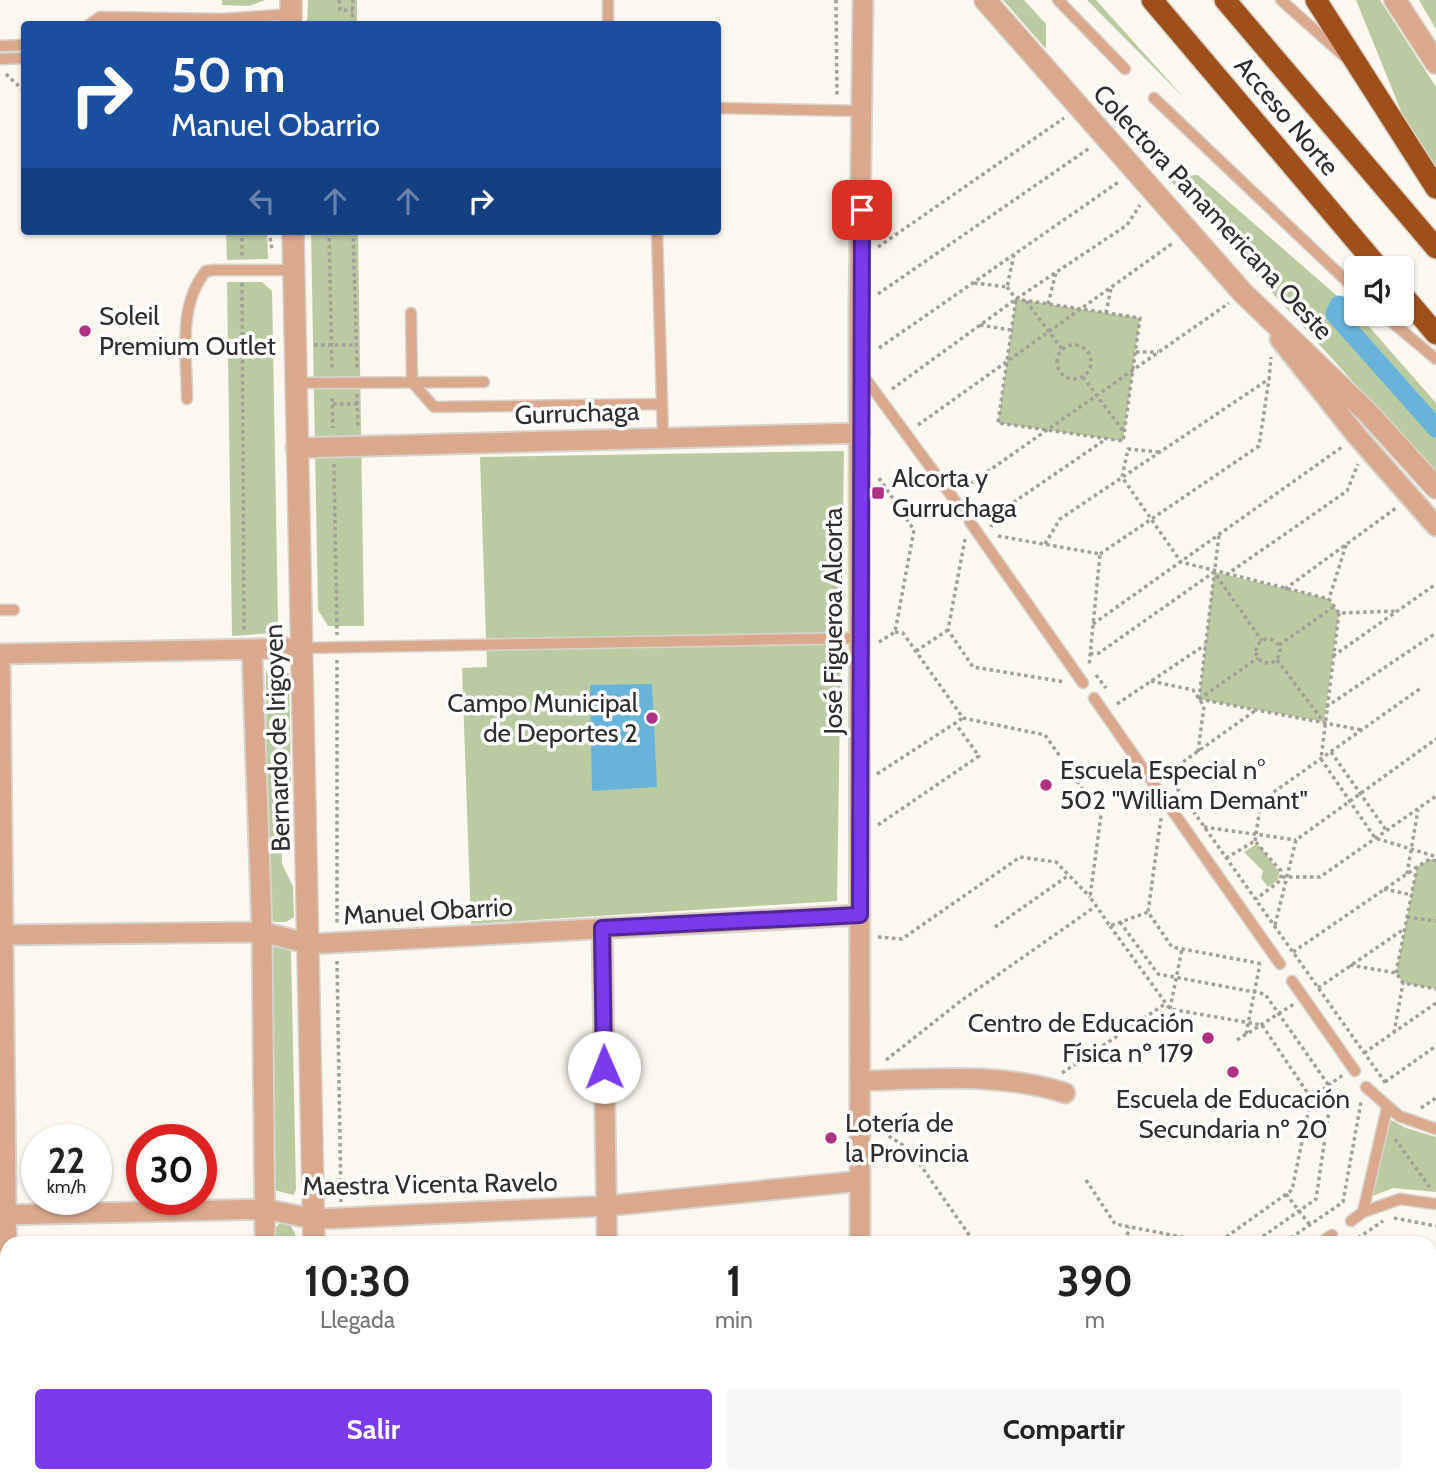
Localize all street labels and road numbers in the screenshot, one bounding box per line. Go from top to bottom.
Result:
street label: Acceso Norte [1228,50,1346,182]
street label: Colectora Panamericana Oeste [1086,78,1340,346]
street label: Gurruchaga [514,395,640,431]
street label: José Figueroa Alcorta [817,507,849,736]
street label: Bernardo de Irigoyen [257,624,297,852]
street label: Manuel Obarrio [342,891,514,931]
street label: Maestra Vicenta Ravelo [302,1166,558,1202]

